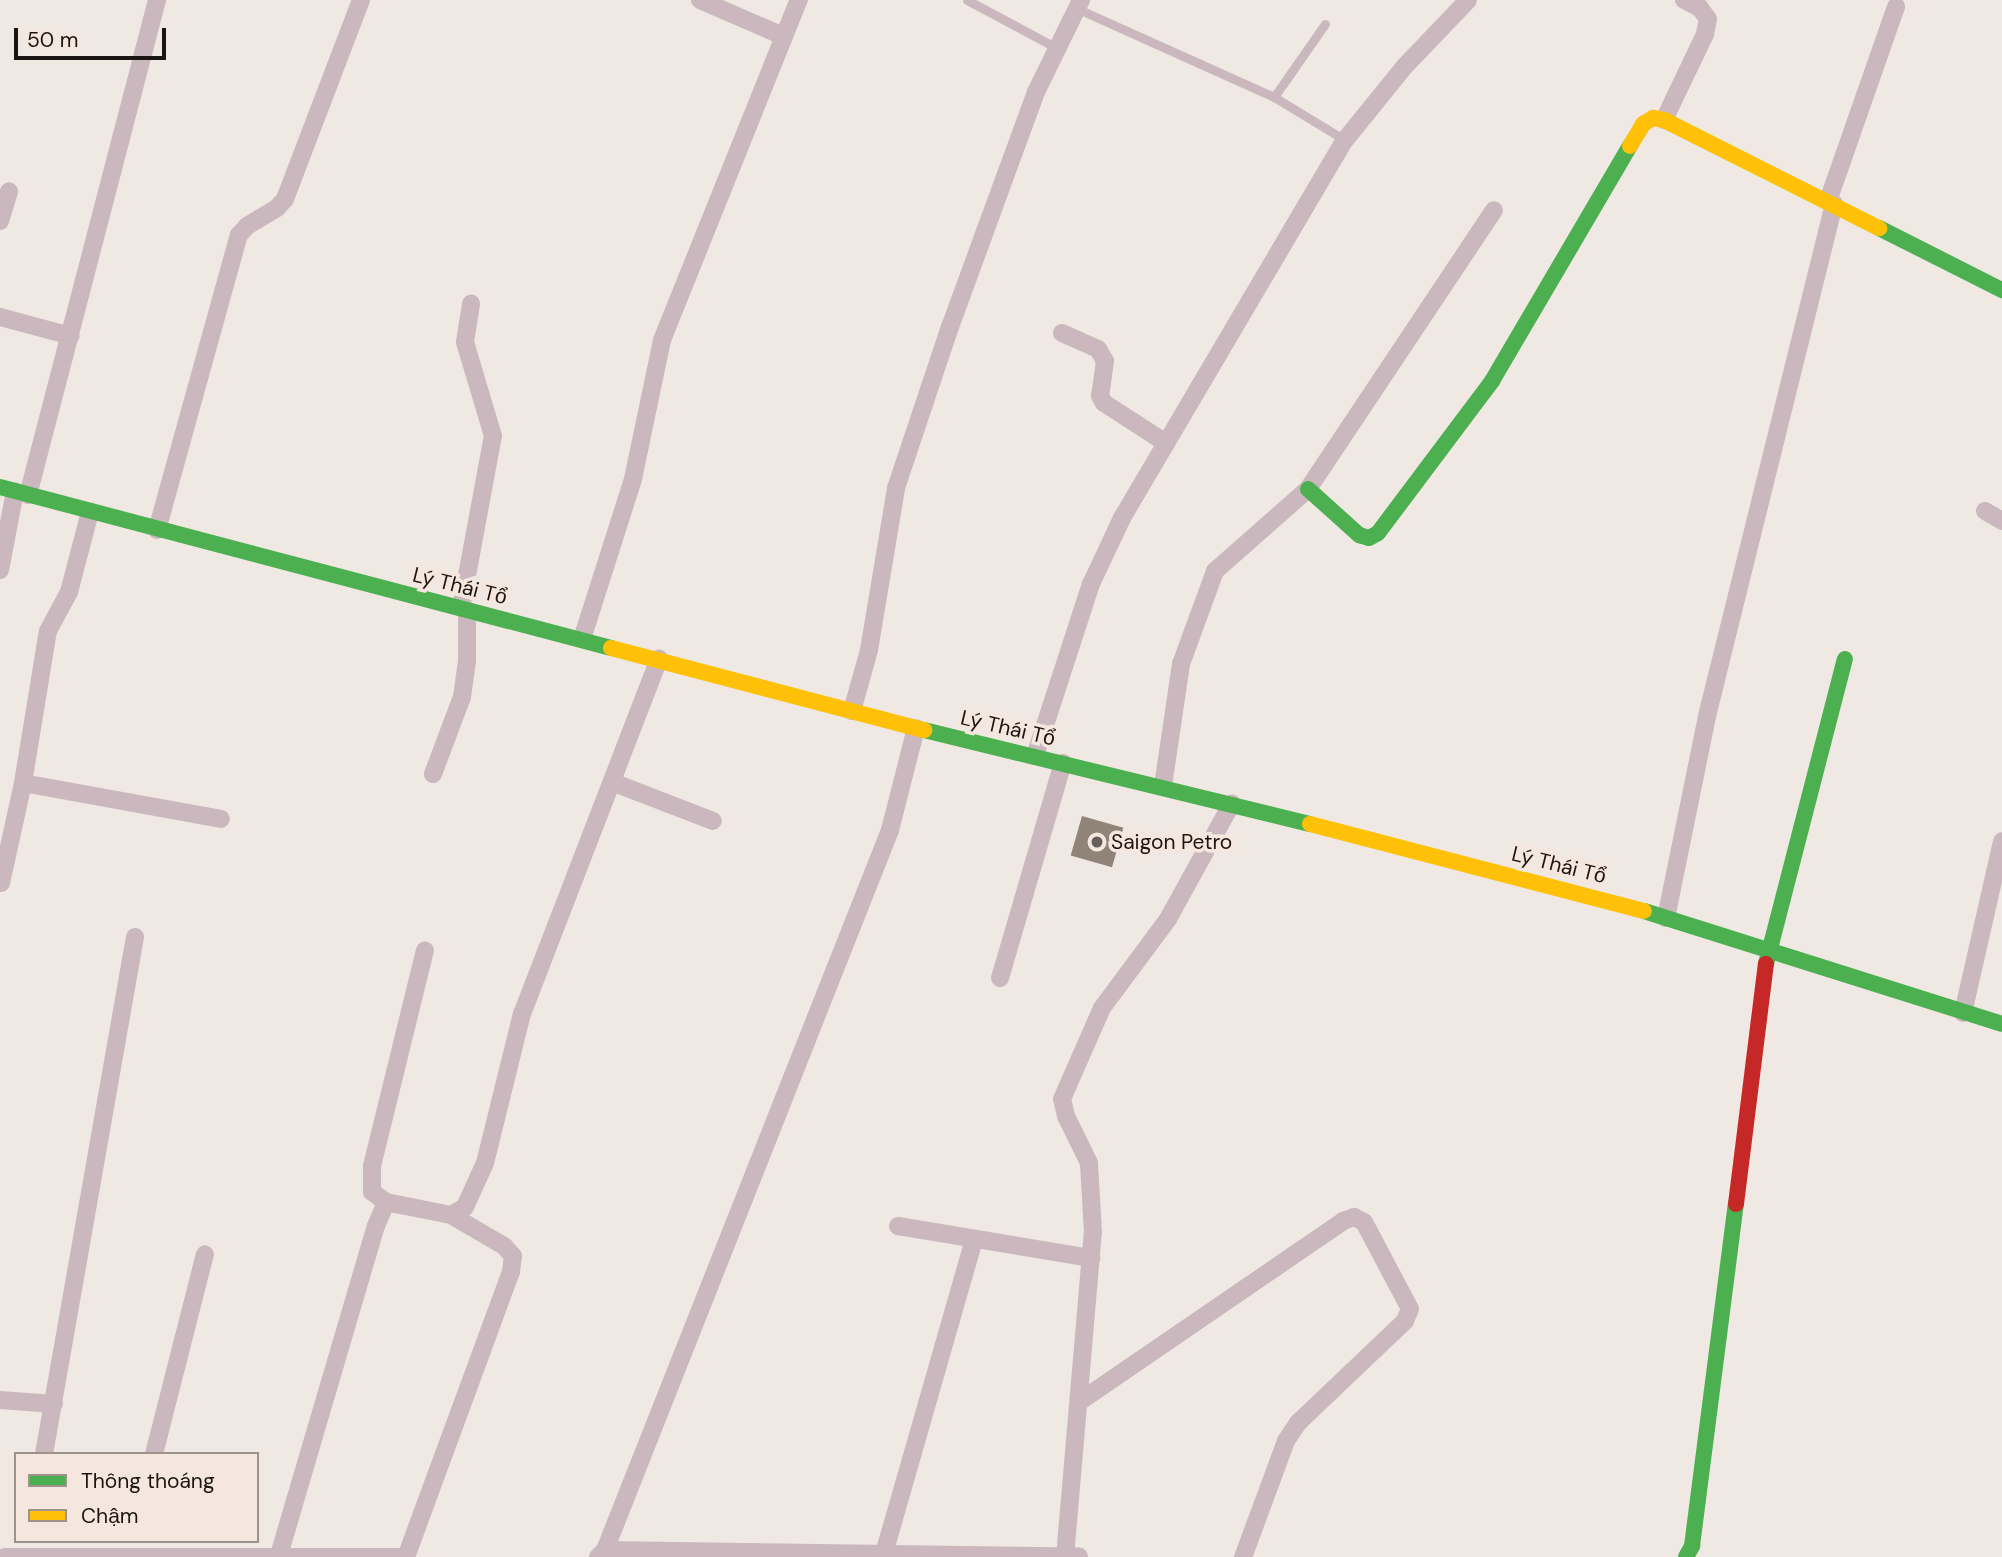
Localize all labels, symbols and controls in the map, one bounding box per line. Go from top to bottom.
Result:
scale bar [18,14,170,58]
text: 50 m [27,26,78,54]
street label: Lý Thái Tổ [410,562,510,610]
street label: Lý Thái Tổ [958,705,1058,751]
place label: Saigon Petro [1111,829,1232,855]
marker: Saigon Petro [1089,834,1105,850]
street label: Lý Thái Tổ [1509,841,1609,889]
legend [14,1452,259,1543]
text: Thông thoáng [81,1467,215,1495]
text: Chậm [81,1502,139,1530]

